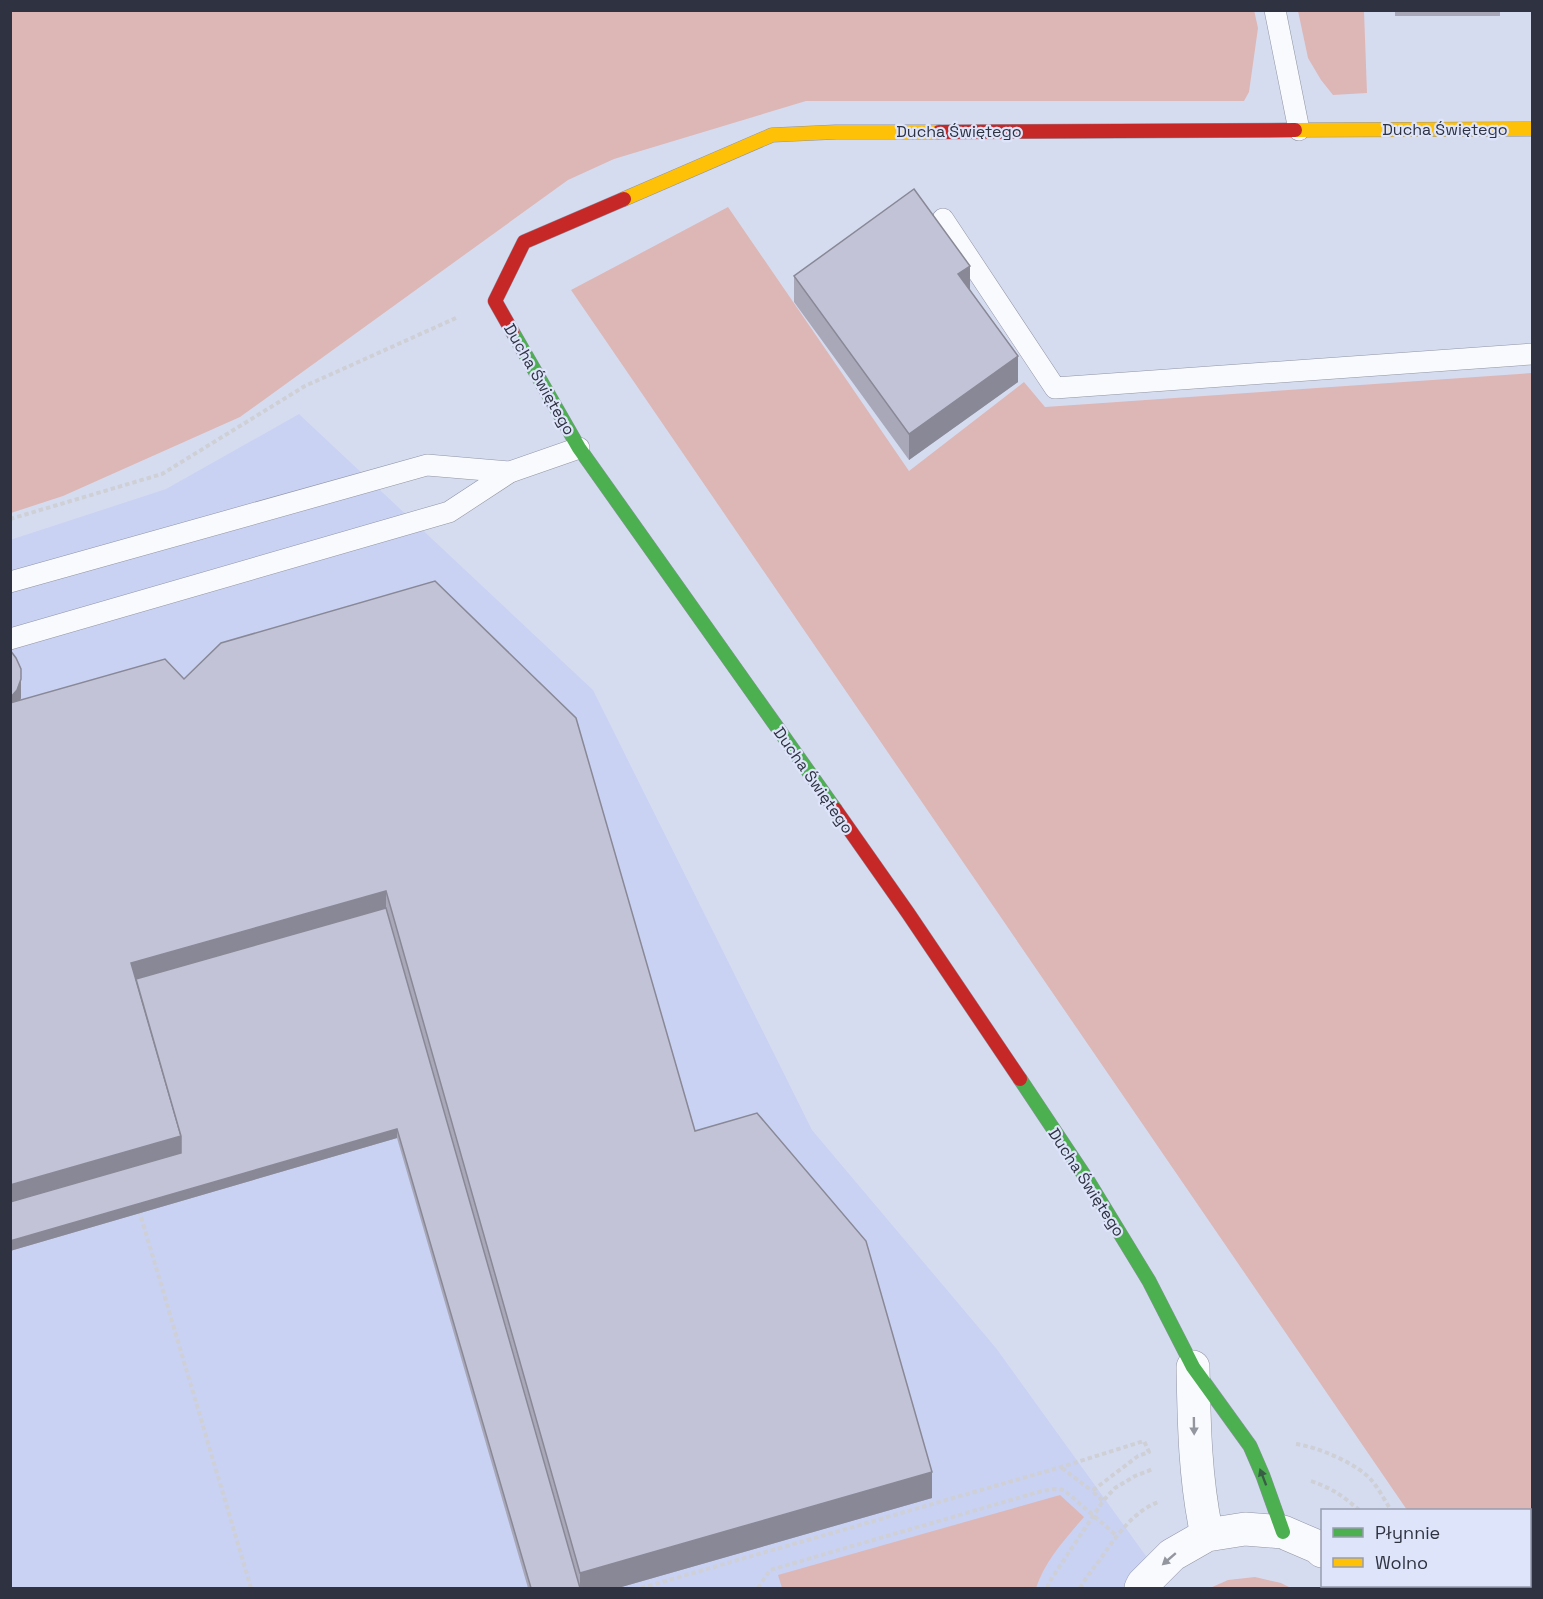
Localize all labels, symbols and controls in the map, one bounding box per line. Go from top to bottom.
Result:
street label: Ducha Świętego [1382,119,1508,140]
street label: Ducha Świętego [896,121,1022,142]
street label: Ducha Świętego [499,320,580,439]
street label: Ducha Świętego [769,723,858,838]
street label: Ducha Świętego [1044,1124,1130,1241]
one-way arrow [1190,1416,1199,1435]
one-way arrow [1258,1468,1267,1486]
legend [1321,1509,1531,1587]
text: Płynnie [1375,1521,1440,1544]
text: Wolno [1375,1551,1428,1574]
one-way arrow [1162,1552,1177,1565]

